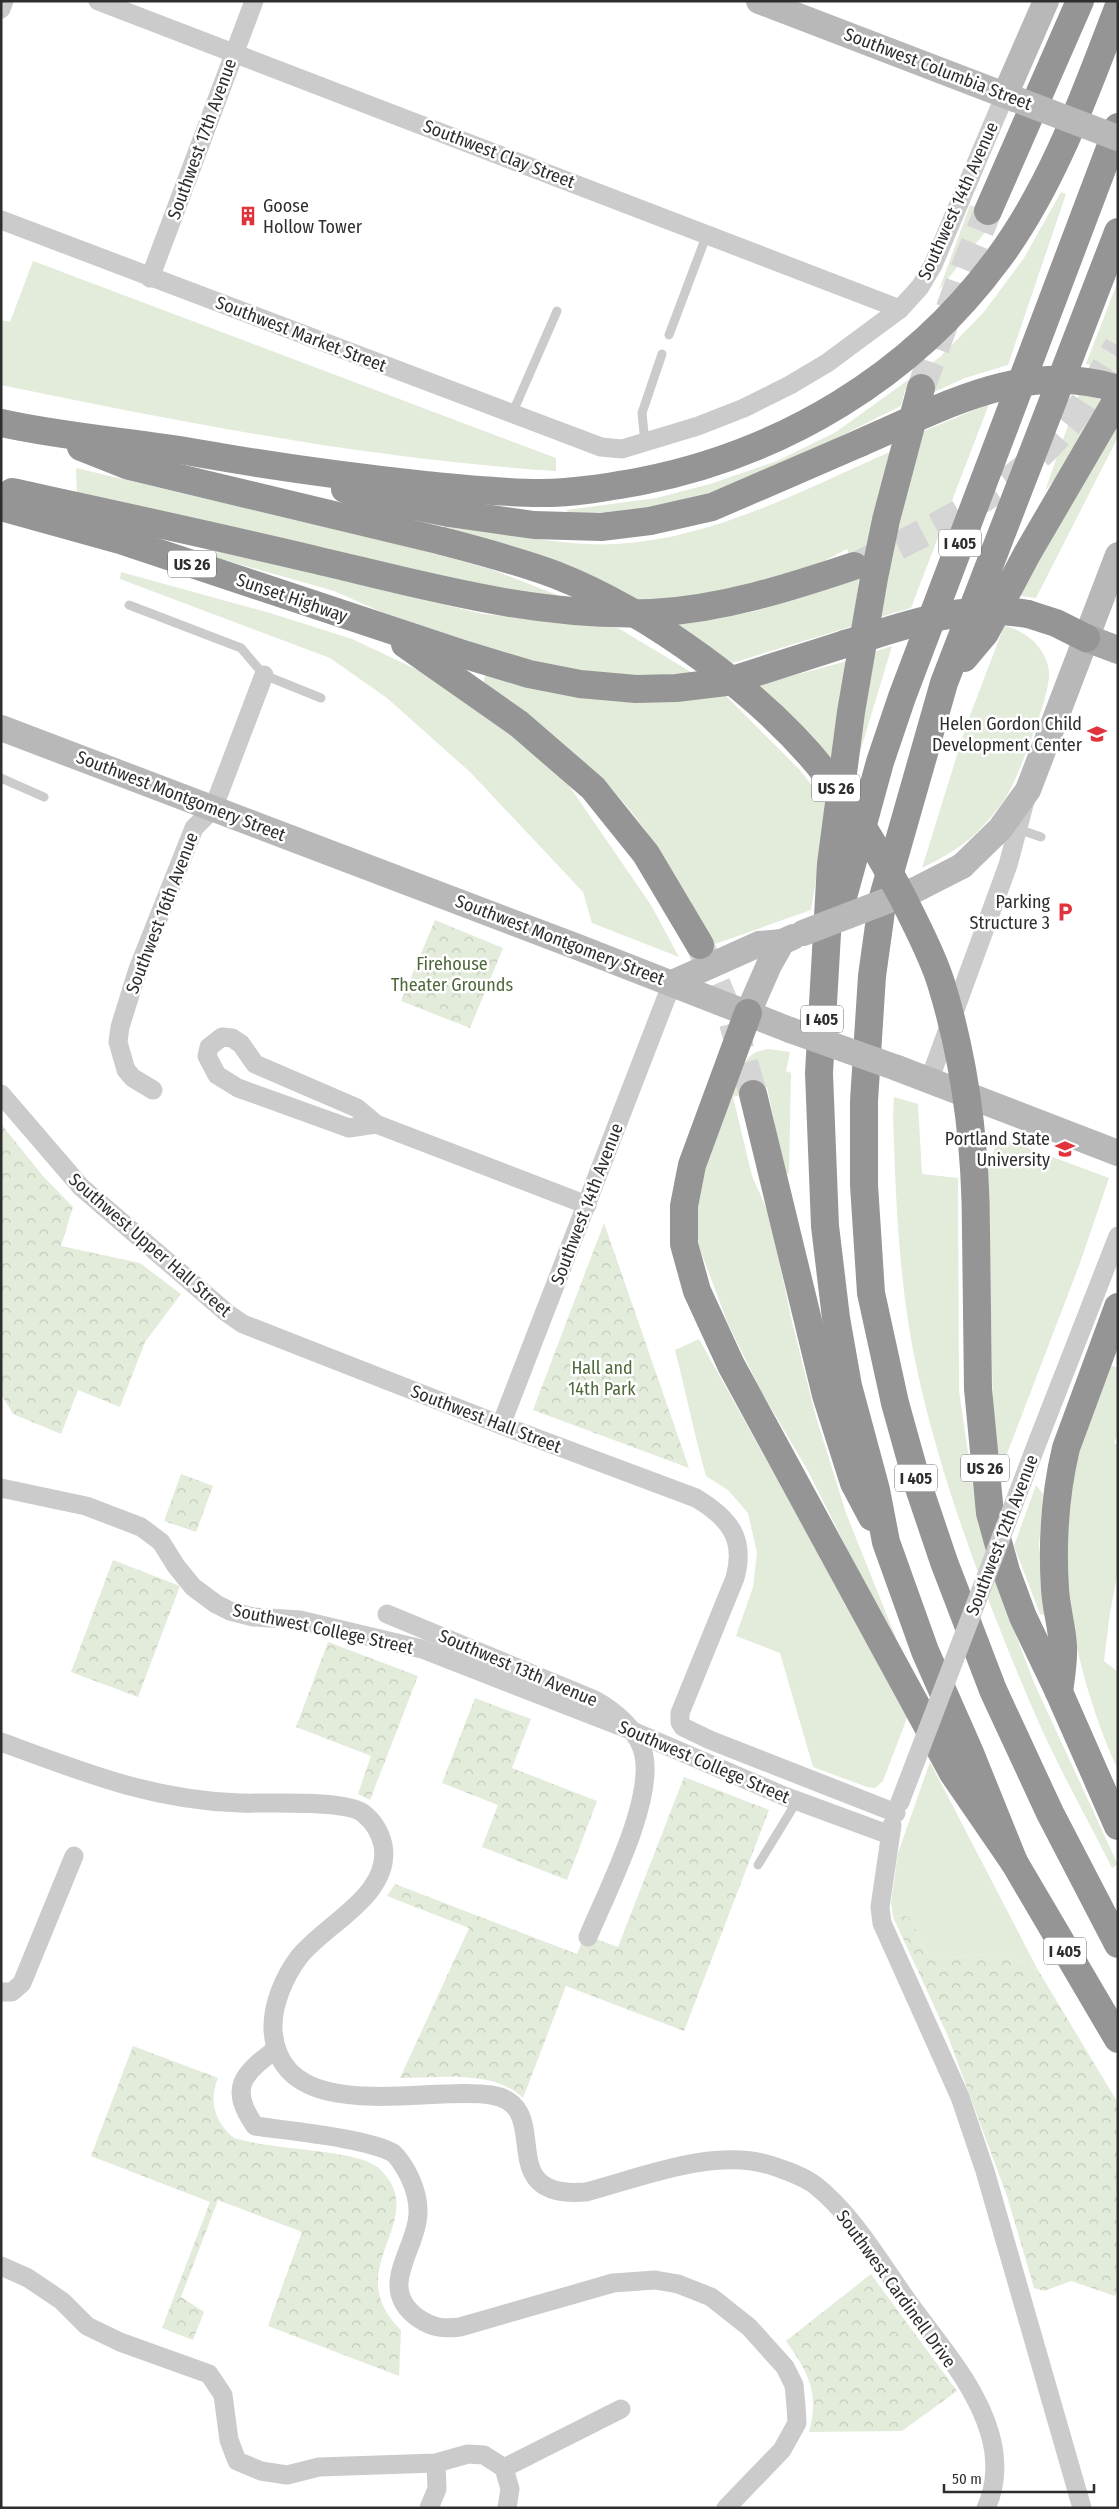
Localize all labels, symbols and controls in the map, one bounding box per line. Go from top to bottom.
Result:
street label: Southwest Columbia Street [841,23,1035,115]
street label: Southwest 17th Avenue [163,55,241,222]
street label: Southwest Clay Street [420,115,578,193]
street label: Southwest 14th Avenue [913,118,1003,284]
place label: Goose Hollow Tower [263,195,363,238]
building icon: Goose Hollow Tower [237,205,259,227]
street label: Southwest Market Street [213,291,390,377]
road number: I 405 [939,530,981,556]
road number: US 26 [168,550,216,578]
street label: Sunset Highway [234,569,350,627]
place label: Helen Gordon Child Development Center [932,713,1083,756]
school or university icon: Helen Gordon Child Development Center [1086,723,1108,745]
street label: Southwest Montgomery Street [73,746,289,846]
road number: US 26 [812,774,860,801]
street label: Southwest 16th Avenue [121,829,203,997]
street label: Southwest Montgomery Street [452,890,668,990]
place label: Parking Structure 3 [969,891,1051,934]
parking icon: Parking Structure 3 [1054,901,1076,923]
park label: Firehouse Theater Grounds [391,953,513,996]
road number: I 405 [801,1006,843,1032]
street label: Southwest 14th Avenue [546,1120,628,1288]
place label: Portland State University [945,1128,1050,1171]
school or university icon: Portland State University [1054,1138,1076,1160]
street label: Southwest Upper Hall Street [64,1168,236,1322]
park label: Hall and 14th Park [568,1357,636,1400]
street label: Southwest Hall Street [408,1380,564,1458]
street label: Southwest 12th Avenue [961,1451,1043,1618]
road number: US 26 [961,1455,1009,1482]
road number: I 405 [895,1465,937,1492]
street label: Southwest College Street [231,1599,415,1659]
street label: Southwest 13th Avenue [435,1625,601,1711]
street label: Southwest College Street [615,1716,793,1808]
road number: I 405 [1044,1938,1086,1964]
street label: Southwest Cardinell Drive [831,2206,961,2372]
scale bar [944,2462,1094,2494]
text: 50 m [952,2470,982,2488]

